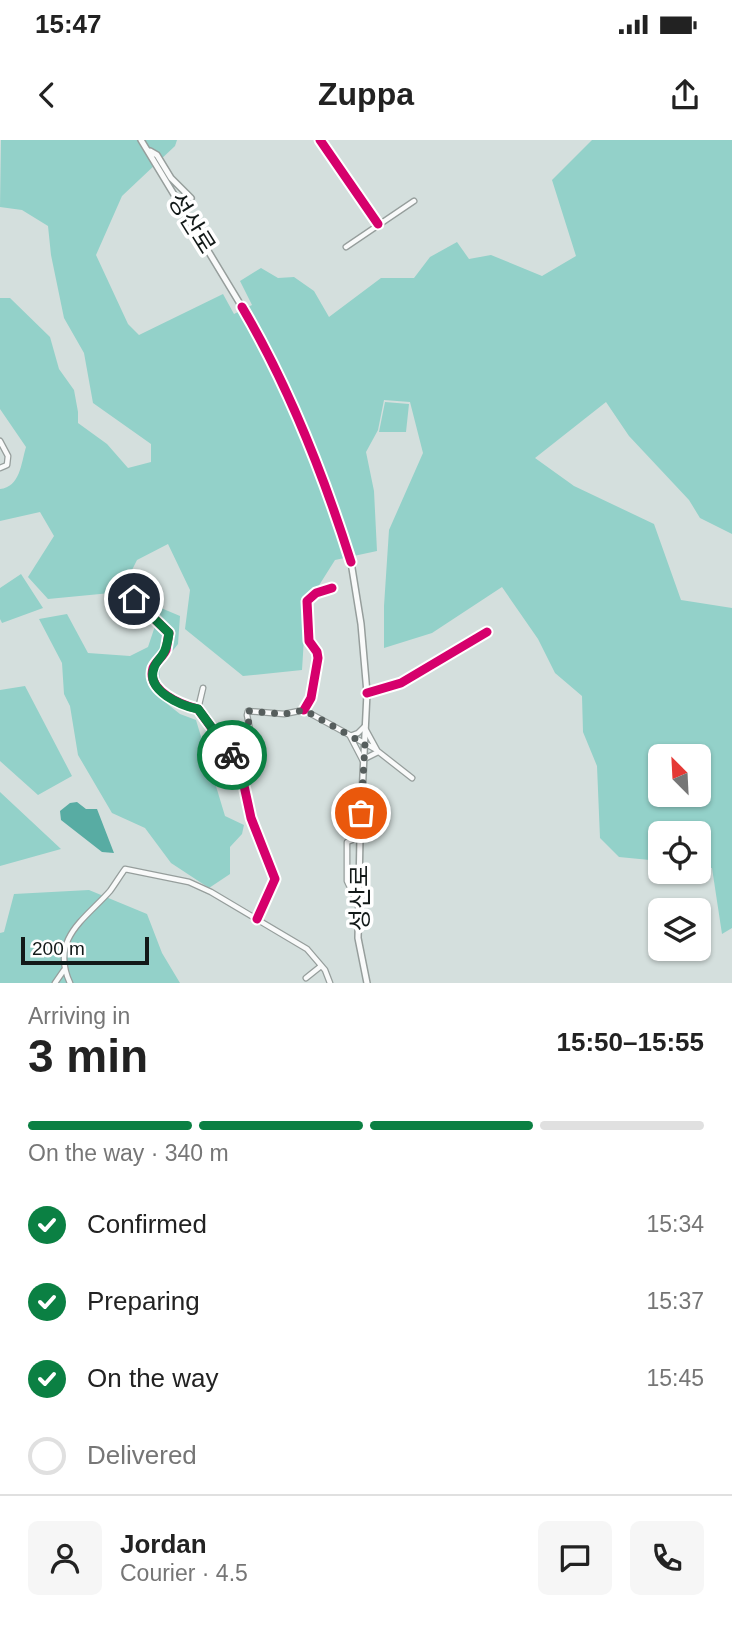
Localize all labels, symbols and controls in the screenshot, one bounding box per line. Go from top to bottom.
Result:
text: 15:47 [35,9,102,39]
icon: back [28,76,66,114]
text: Zuppa [318,76,414,112]
icon: share [666,76,704,114]
street label: 성산로 [163,188,221,258]
pin [104,569,164,629]
icon: home [115,580,153,618]
courier [197,720,267,790]
icon: bike [213,736,251,774]
north arrow [648,744,710,807]
map controls [648,744,711,961]
pin [331,783,391,843]
icon: bag [342,794,380,832]
button: locate [648,821,711,884]
street label: 성산로 [346,865,373,931]
button: layers [648,898,711,961]
scale bar [21,934,149,966]
text: 200 m [32,938,85,959]
text: Arriving in [28,1003,130,1029]
text: 15:50–15:55 [557,1027,704,1057]
text: 3 min [28,1030,148,1082]
text: On the way · 340 m [28,1140,229,1166]
icon: check [28,1206,66,1244]
text: Confirmed [87,1209,207,1239]
text: 15:34 [646,1211,704,1237]
icon: check [28,1283,66,1321]
text: Preparing [87,1286,200,1316]
text: 15:37 [646,1288,704,1314]
icon: check [28,1360,66,1398]
text: On the way [87,1363,219,1393]
text: 15:45 [646,1365,704,1391]
text: Delivered [87,1440,197,1470]
button: person [28,1521,102,1595]
button: chat [538,1521,612,1595]
button: phone [630,1521,704,1595]
text: Jordan [120,1529,207,1559]
text: Courier · 4.5 [120,1560,248,1586]

